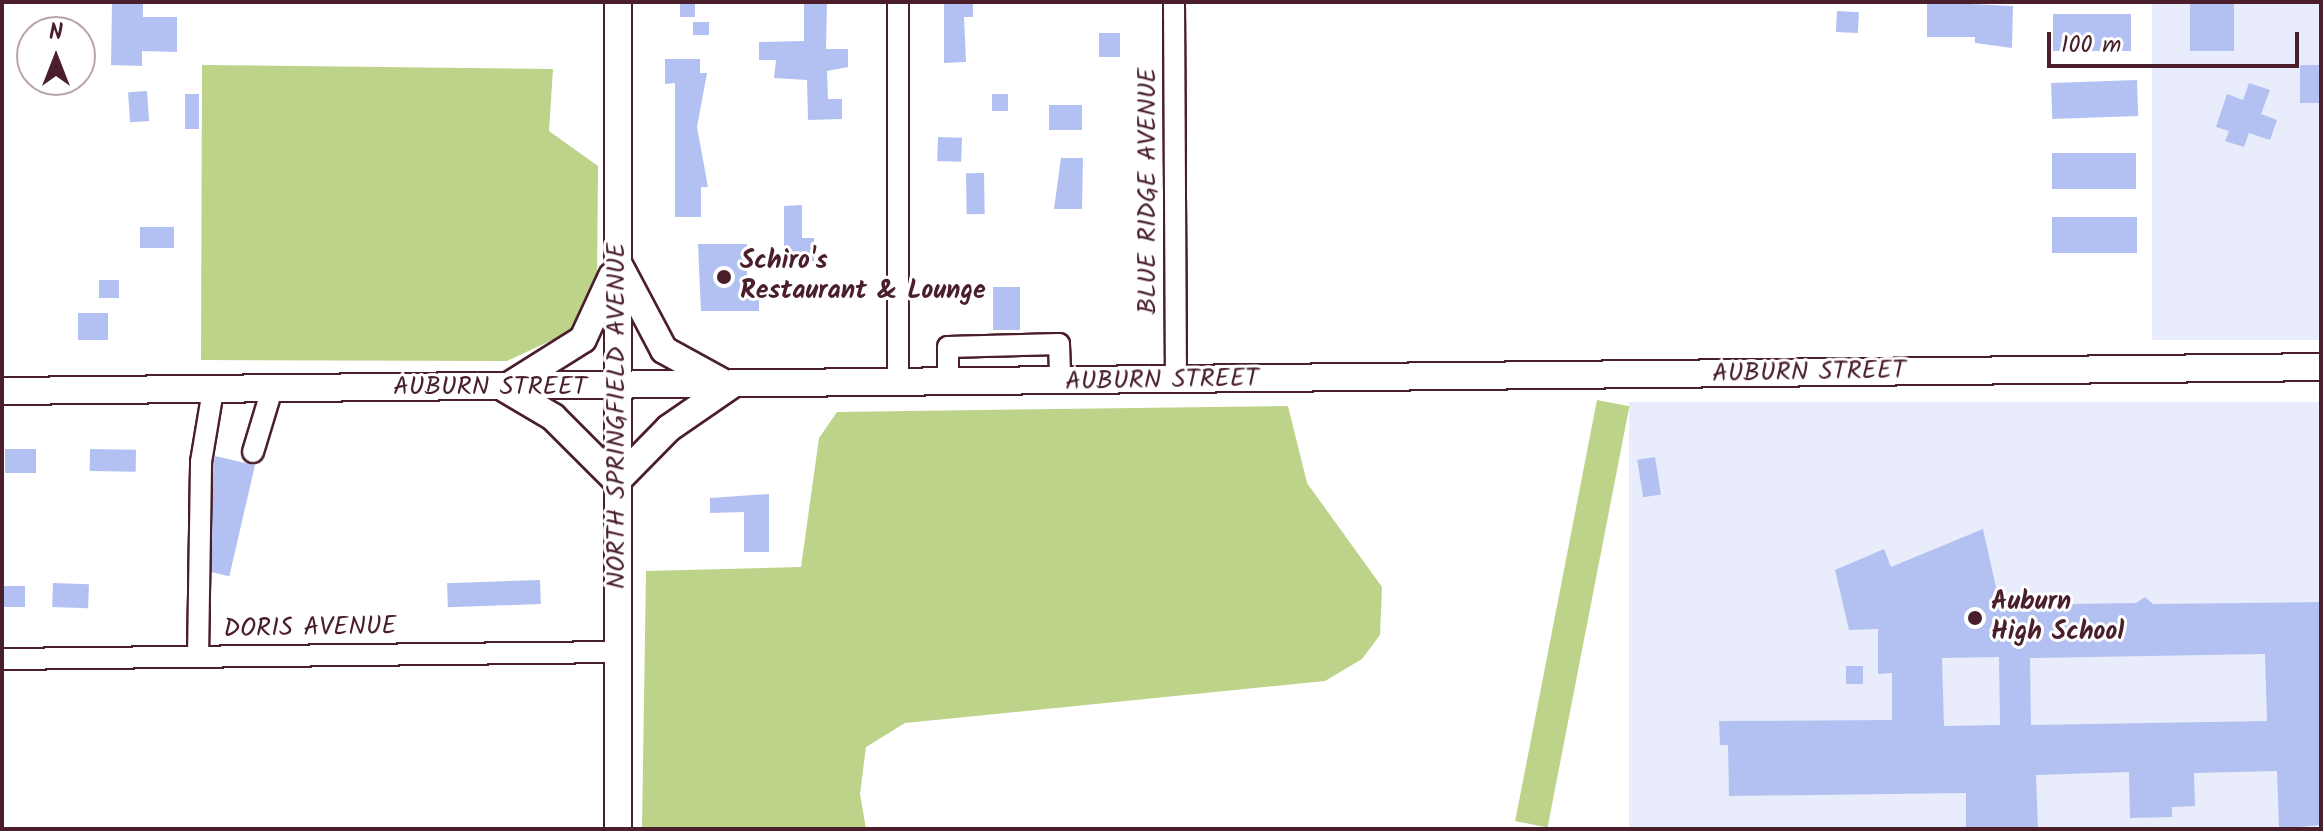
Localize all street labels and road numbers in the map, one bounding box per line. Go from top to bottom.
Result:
street label: BLUE RIDGE AVENUE [1133,68,1165,314]
street label: NORTH SPRINGFIELD AVENUE [602,243,634,589]
street label: AUBURN STREET [1712,356,1906,390]
street label: AUBURN STREET [1065,364,1259,398]
street label: AUBURN STREET [393,372,587,404]
street label: DORIS AVENUE [223,612,397,646]

